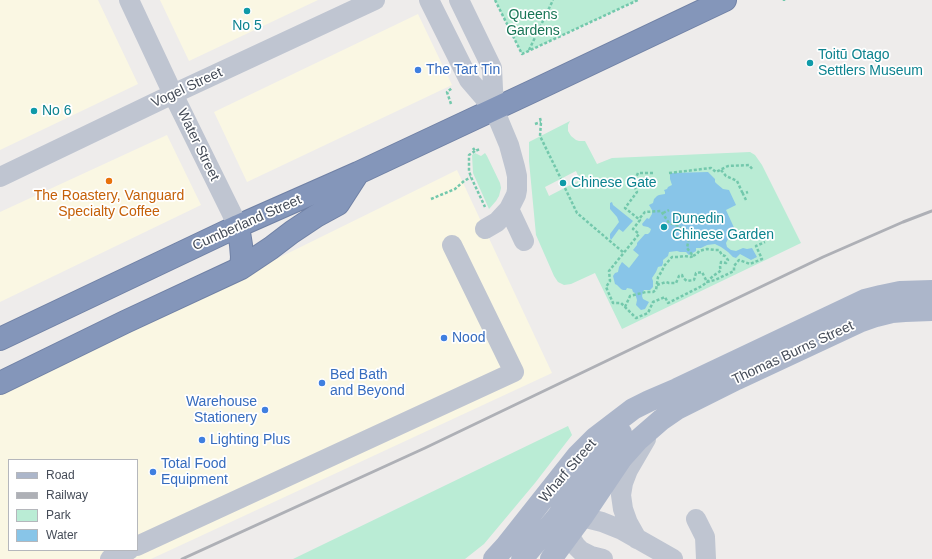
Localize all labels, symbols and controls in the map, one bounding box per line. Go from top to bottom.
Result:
marker: No 5 [242,6,252,16]
park label: Queens Gardens [506,7,560,40]
place label: No 5 [232,18,262,34]
place label: Toitū Otago Settlers Museum [818,47,923,80]
marker: Toitū Otago Settlers Museum [805,58,815,68]
place label: The Tart Tin [426,62,500,78]
street label: Vogel Street [149,64,225,112]
marker: The Tart Tin [413,65,423,75]
place label: No 6 [42,103,72,119]
marker: No 6 [29,106,39,116]
street label: Water Street [173,106,223,184]
place label: Chinese Gate [571,175,657,191]
marker: The Roastery, Vanguard Specialty Coffee [104,176,114,186]
marker: Chinese Gate [558,178,568,188]
place label: The Roastery, Vanguard Specialty Coffee [34,188,184,220]
street label: Cumberland Street [190,191,304,255]
place label: Dunedin Chinese Garden [672,211,774,244]
marker: Dunedin Chinese Garden [659,222,669,232]
street label: Thomas Burns Street [730,317,856,389]
place label: Nood [452,330,485,346]
marker: Nood [439,333,449,343]
place label: Bed Bath and Beyond [330,367,405,400]
marker: Bed Bath and Beyond [317,378,327,388]
place label: Warehouse Stationery [186,394,257,426]
marker: Warehouse Stationery [260,405,270,415]
place label: Lighting Plus [210,432,290,448]
marker: Lighting Plus [197,435,207,445]
street label: Wharf Street [536,436,600,506]
place label: Total Food Equipment [161,456,228,488]
legend [8,459,138,551]
marker: Total Food Equipment [148,467,158,477]
text: Road [46,468,75,482]
text: Railway [46,488,88,502]
text: Park [46,508,71,522]
text: Water [46,528,78,542]

